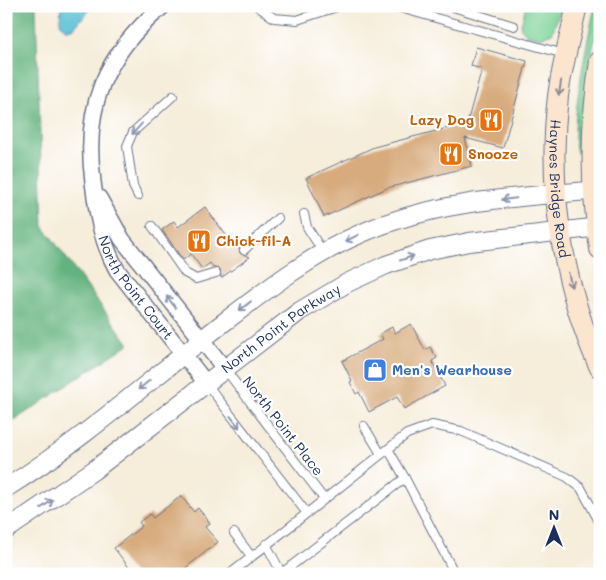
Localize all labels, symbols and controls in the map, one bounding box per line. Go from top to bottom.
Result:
one-way arrow [554,80,564,96]
restaurant icon: Lazy Dog [478,107,504,133]
place label: Lazy Dog [410,110,474,129]
street label: Haynes Bridge Road [545,119,574,259]
one-way arrow [131,123,143,136]
restaurant icon: Snooze [438,141,464,167]
place label: Snooze [468,144,518,163]
one-way arrow [501,194,517,204]
restaurant icon: Chick-fil-A [186,228,212,254]
place label: Chick-fil-A [216,231,291,250]
street label: North Point Court [94,233,178,343]
one-way arrow [345,234,360,243]
one-way arrow [398,253,414,262]
one-way arrow [566,272,575,288]
street label: North Point Parkway [217,279,344,377]
one-way arrow [165,296,176,309]
one-way arrow [239,301,252,312]
shop icon: Men's Wearhouse [362,357,388,383]
place label: Men's Wearhouse [392,360,512,379]
street label: North Point Place [239,372,328,479]
one-way arrow [138,380,151,391]
one-way arrow [229,415,240,428]
one-way arrow [40,499,54,509]
north arrow [528,502,578,552]
text: N [549,505,559,524]

